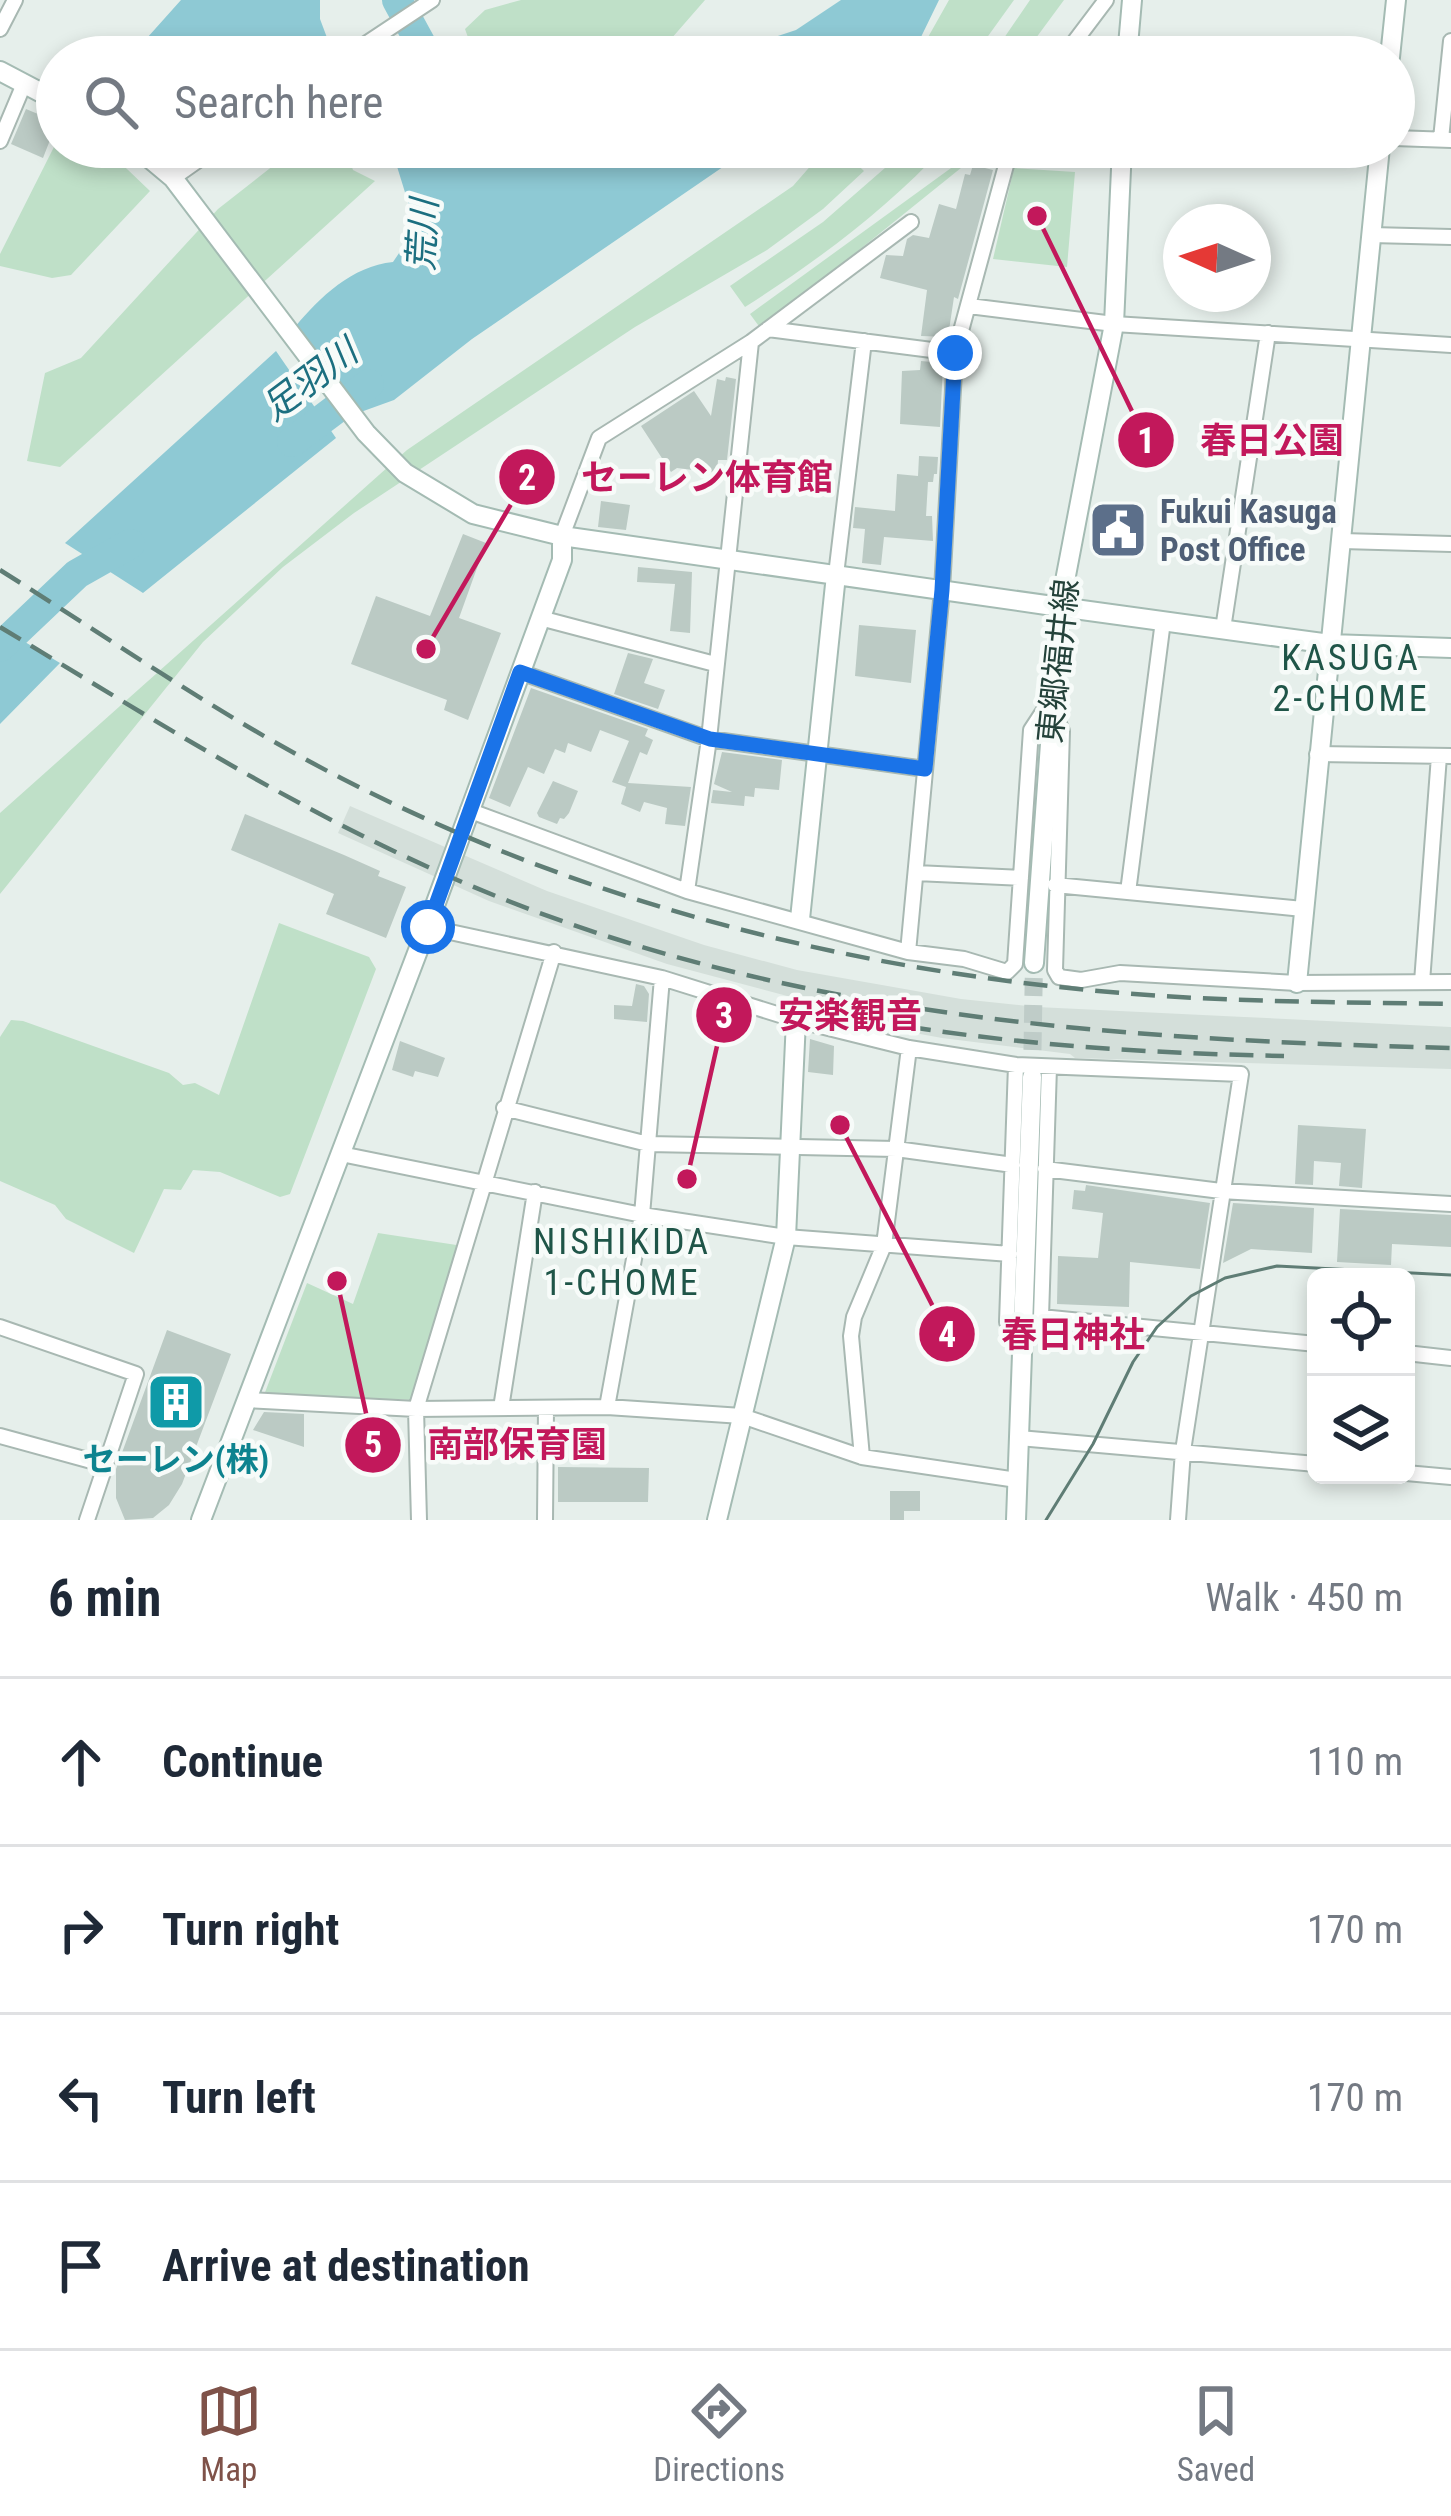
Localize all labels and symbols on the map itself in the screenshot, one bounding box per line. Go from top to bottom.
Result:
water label: 荒川 [400,194,446,272]
north arrow [1163,204,1271,312]
route end [928,326,982,380]
water label: 足羽川 [254,328,369,429]
callout: 春日公園 [1116,404,1368,476]
text: 1 [1137,420,1155,462]
text: 春日公園 [1200,420,1344,462]
callout: セーレン体育館 [497,441,857,513]
text: 2 [518,457,536,499]
text: セーレン体育館 [581,457,833,499]
place label: Fukui Kasuga Post Office [1160,492,1337,569]
public building icon: Fukui Kasuga Post Office [1087,499,1149,561]
street label: 東郷福井線 [1030,577,1086,745]
district label: KASUGA 2-CHOME [1272,637,1430,720]
route start [401,900,455,954]
callout: 安楽観音 [694,979,946,1051]
text: 3 [715,995,733,1037]
text: 安楽観音 [778,995,922,1037]
district label: NISHIKIDA 1-CHOME [533,1221,711,1304]
callout: 春日神社 [917,1298,1169,1370]
text: 4 [938,1314,956,1356]
text: 春日神社 [1001,1314,1145,1356]
building icon: セーレン(株) [145,1371,207,1433]
callout: 南部保育園 [343,1409,631,1481]
text: 5 [364,1424,382,1466]
text: 南部保育園 [427,1424,607,1466]
place label: セーレン(株) [83,1440,269,1479]

